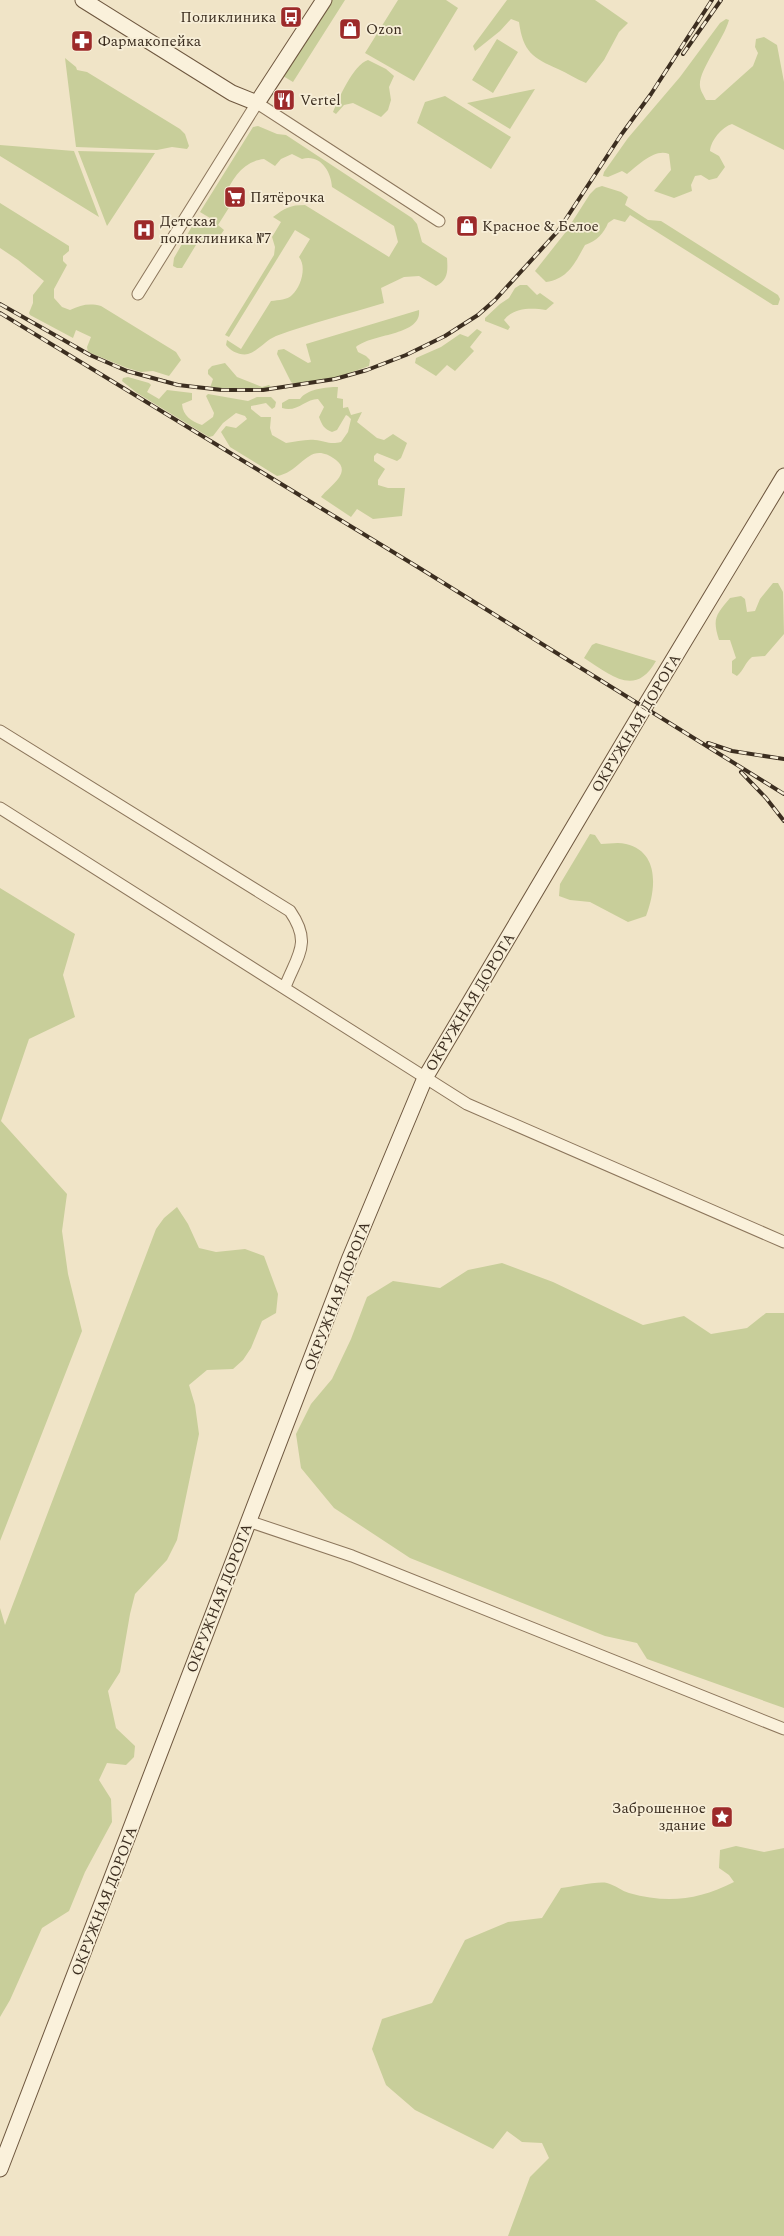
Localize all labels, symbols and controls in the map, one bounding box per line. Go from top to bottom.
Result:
bus stop icon: Поликлиника [278,4,304,30]
place label: Поликлиника [180,6,277,29]
shop icon: Ozon [337,16,363,42]
place label: Ozon [366,18,402,41]
pharmacy icon: Фармакопейка [69,28,95,54]
place label: Фармакопейка [98,30,202,53]
restaurant icon: Vertel [271,87,297,113]
place label: Vertel [300,89,341,112]
supermarket icon: Пятёрочка [222,184,248,210]
place label: Пятёрочка [250,186,325,209]
place label: Детская поликлиника №7 [160,210,272,250]
shop icon: Красное & Белое [454,213,480,239]
place label: Красное & Белое [482,215,599,238]
hospital icon: Детская поликлиника №7 [131,217,157,243]
street label: ОКРУЖНАЯ ДОРОГА [586,649,687,797]
street label: ОКРУЖНАЯ ДОРОГА [420,928,521,1076]
street label: ОКРУЖНАЯ ДОРОГА [298,1218,377,1374]
street label: ОКРУЖНАЯ ДОРОГА [180,1520,259,1676]
place label: Заброшенное здание [612,1797,706,1837]
place icon: Заброшенное здание [709,1804,735,1830]
street label: ОКРУЖНАЯ ДОРОГА [65,1823,144,1979]

